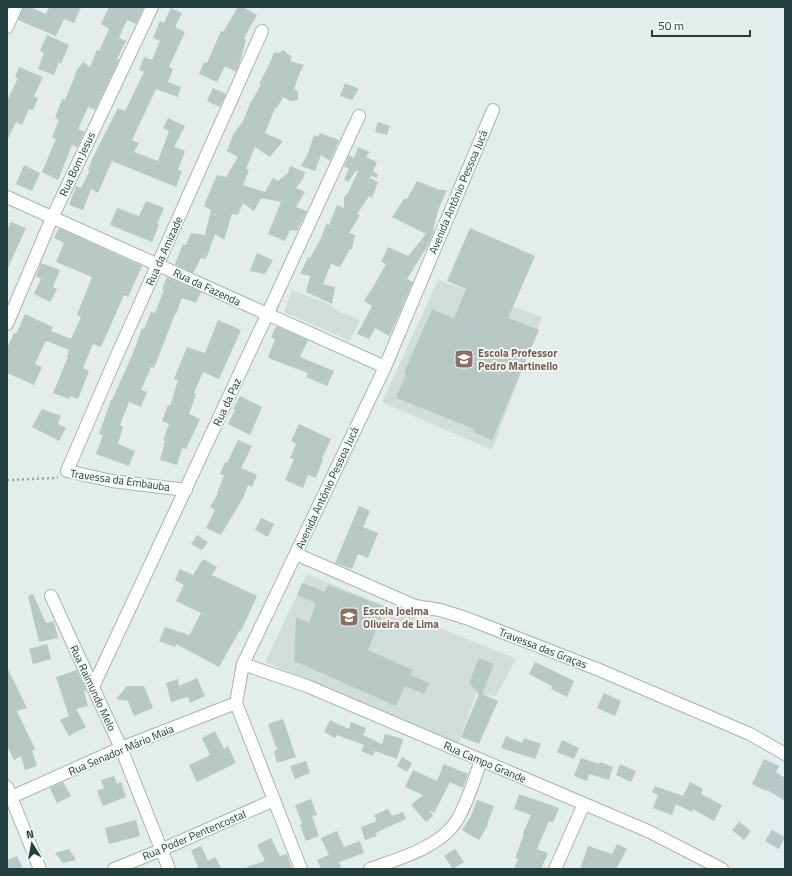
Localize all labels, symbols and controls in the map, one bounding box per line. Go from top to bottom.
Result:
scale bar [652,12,750,38]
text: 50 m [658,16,684,35]
street label: Avenida Antônio Pessoa Jucá [425,127,492,256]
street label: Rua Bom Jesus [55,129,99,199]
street label: Rua da Amizade [142,213,187,288]
street label: Rua da Fazenda [171,264,244,310]
place label: Escola Professor Pedro Martinello [478,345,558,374]
school or university icon: Escola Professor Pedro Martinello [453,348,475,370]
street label: Rua da Paz [209,375,245,429]
street label: Avenida Antônio Pessoa Jucá [292,424,363,552]
street label: Travessa da Embauba [69,465,171,495]
place label: Escola Joelma Oliveira de Lima [363,603,439,632]
school or university icon: Escola Joelma Oliveira de Lima [338,606,360,628]
street label: Travessa das Graças [497,624,589,672]
street label: Rua Raimundo Melo [66,642,120,734]
street label: Rua Senador Mário Maia [66,720,177,779]
street label: Rua Campo Grande [441,737,529,787]
street label: Rua Poder Pentencostal [140,806,248,864]
north arrow [12,824,52,864]
text: N [25,826,35,843]

